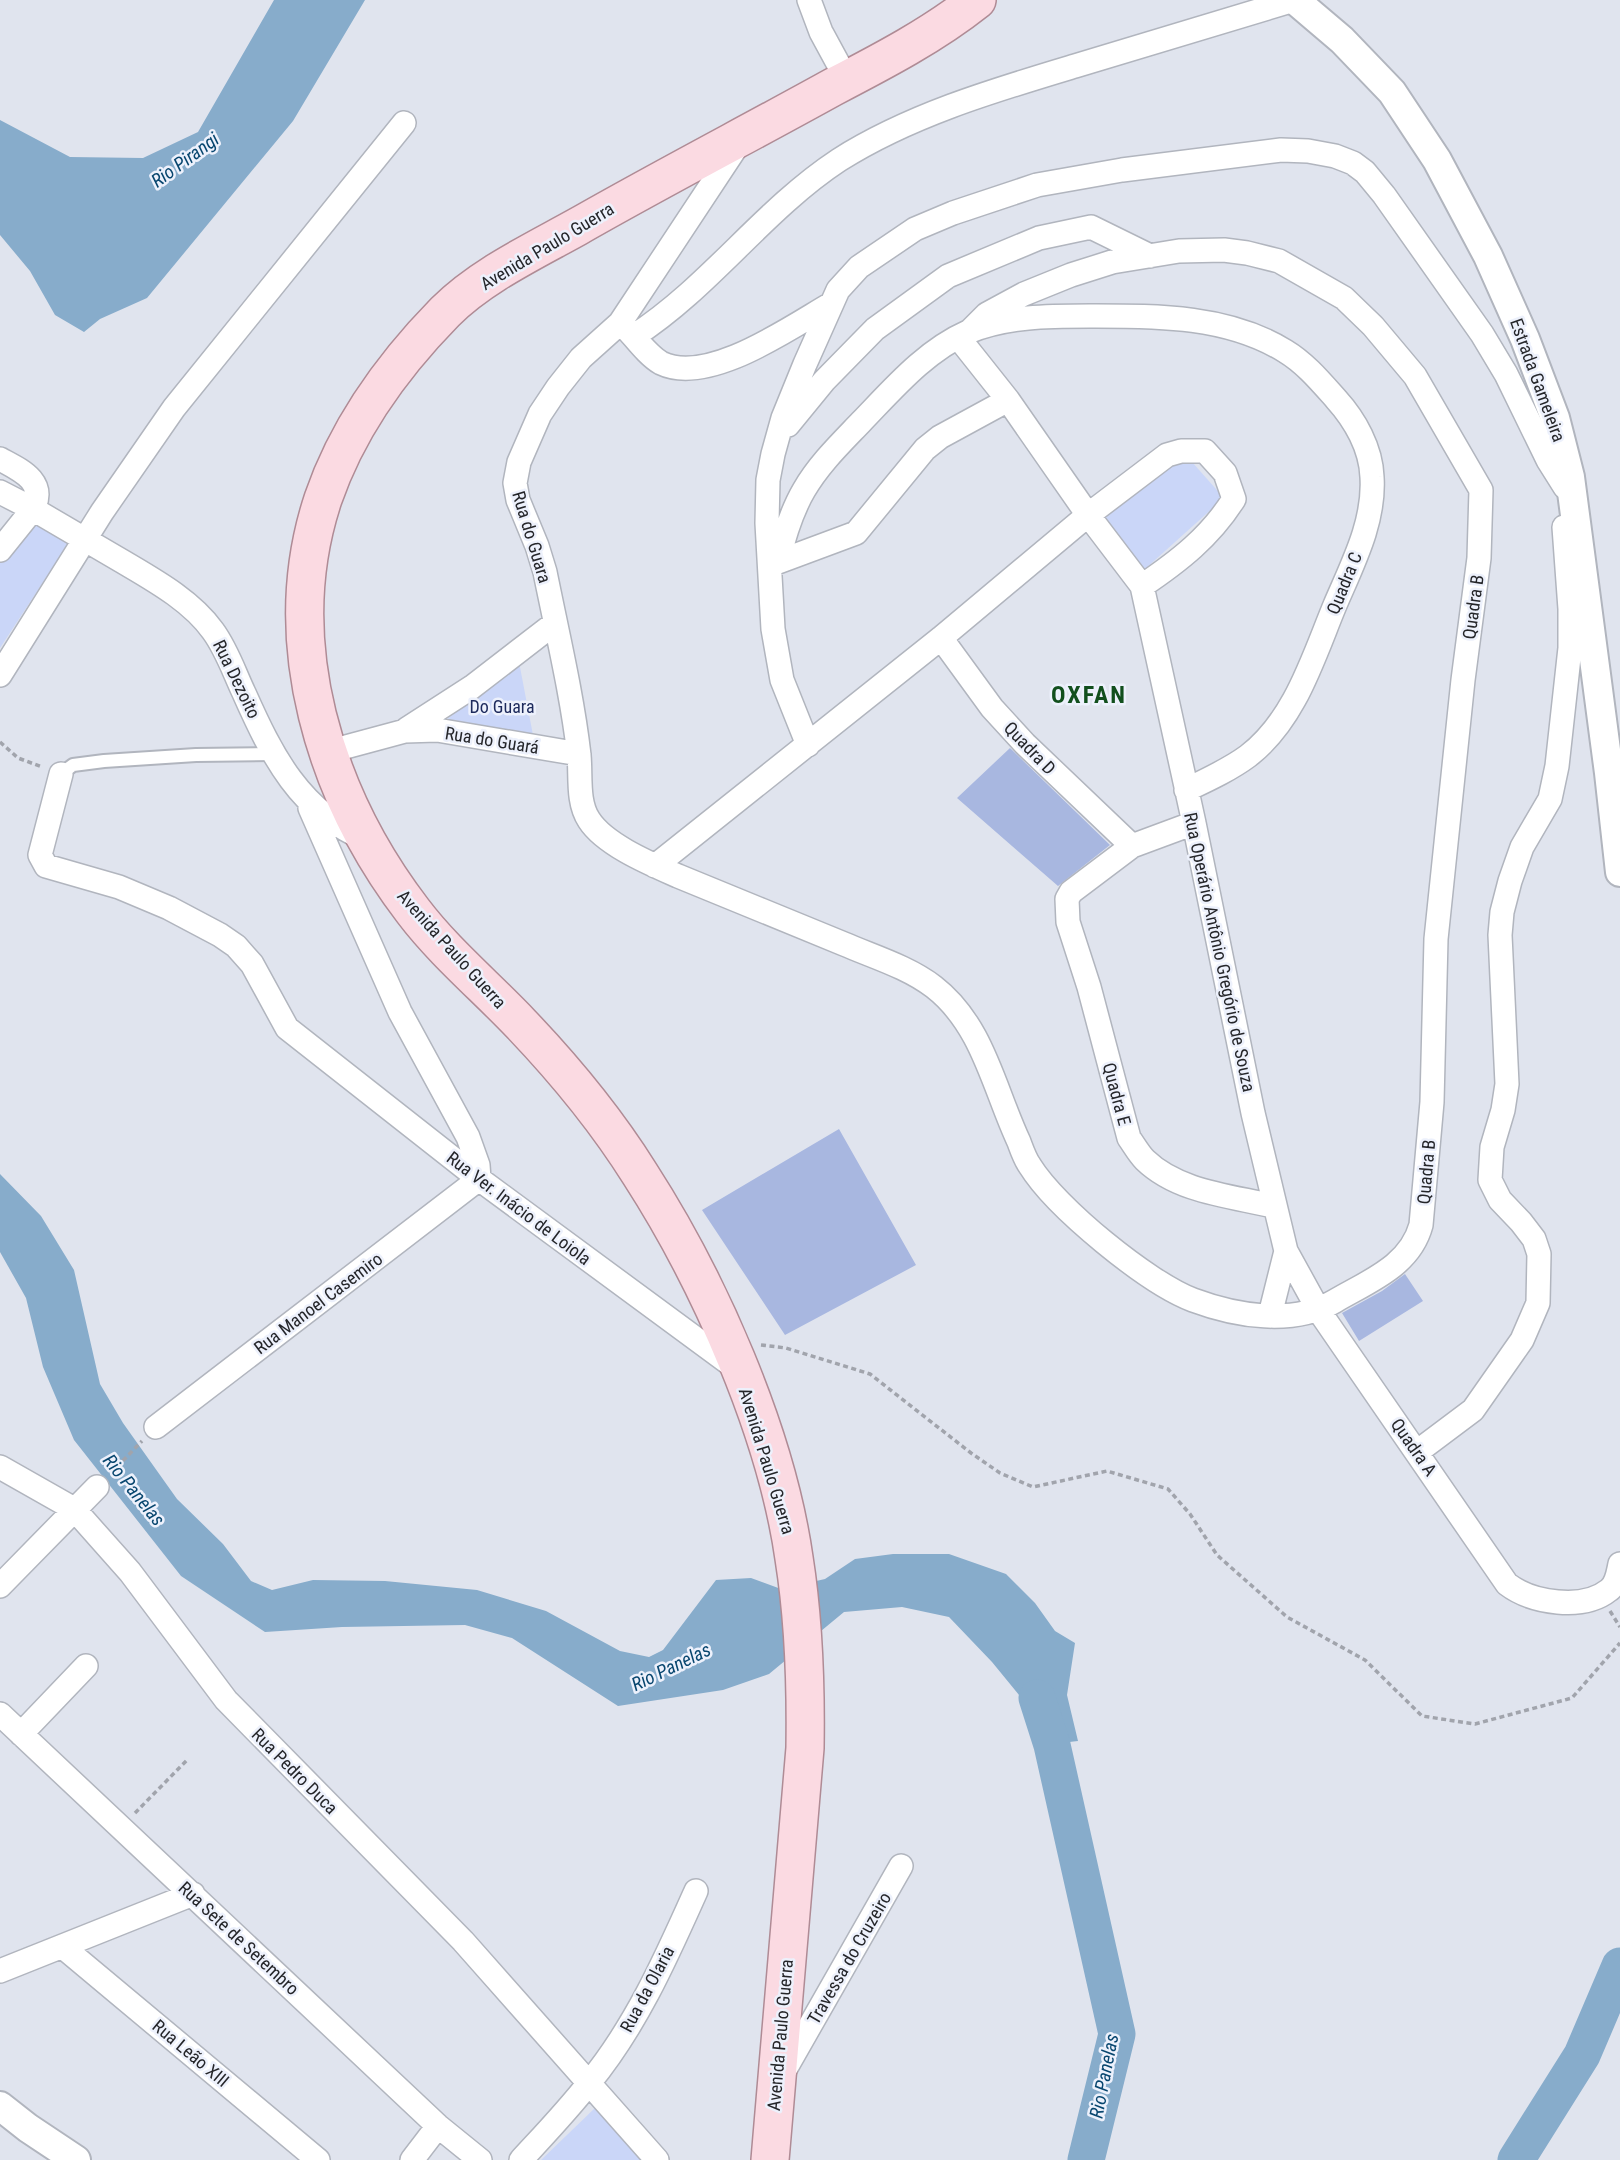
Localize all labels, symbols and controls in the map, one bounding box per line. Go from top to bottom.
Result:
water label: Rio Pirangi [147,127,224,192]
street label: Avenida Paulo Guerra [476,198,618,294]
street label: Estrada Gameleira [1506,316,1570,444]
street label: Rua do Guara [508,489,556,585]
street label: Quadra C [1322,549,1366,617]
street label: Quadra B [1458,573,1488,641]
street label: Rua Dezoito [209,636,265,722]
district label: OXFAN [1051,681,1127,709]
park label: Do Guara [469,696,535,717]
street label: Quadra D [1000,717,1060,779]
street label: Rua do Guará [444,722,540,758]
street label: Rua Operário Antônio Gregório de Souza [1180,810,1260,1094]
street label: Avenida Paulo Guerra [393,885,511,1013]
street label: Quadra E [1099,1060,1135,1128]
street label: Quadra B [1413,1139,1439,1205]
street label: Rua Ver. Inácio de Loiola [443,1147,595,1269]
street label: Rua Manoel Casemiro [250,1248,386,1358]
street label: Avenida Paulo Guerra [735,1385,799,1537]
street label: Quadra A [1387,1414,1442,1480]
water label: Rio Panelas [98,1450,170,1530]
water label: Rio Panelas [628,1638,714,1696]
street label: Rua Pedro Duca [248,1724,342,1818]
street label: Rua Sete de Setembro [175,1877,303,1999]
street label: Travessa do Cruzeiro [803,1888,895,2028]
street label: Rua da Olaria [616,1942,678,2036]
street label: Avenida Paulo Guerra [763,1958,797,2112]
street label: Rua Leão XIII [149,2015,233,2091]
water label: Rio Panelas [1085,2032,1123,2120]

